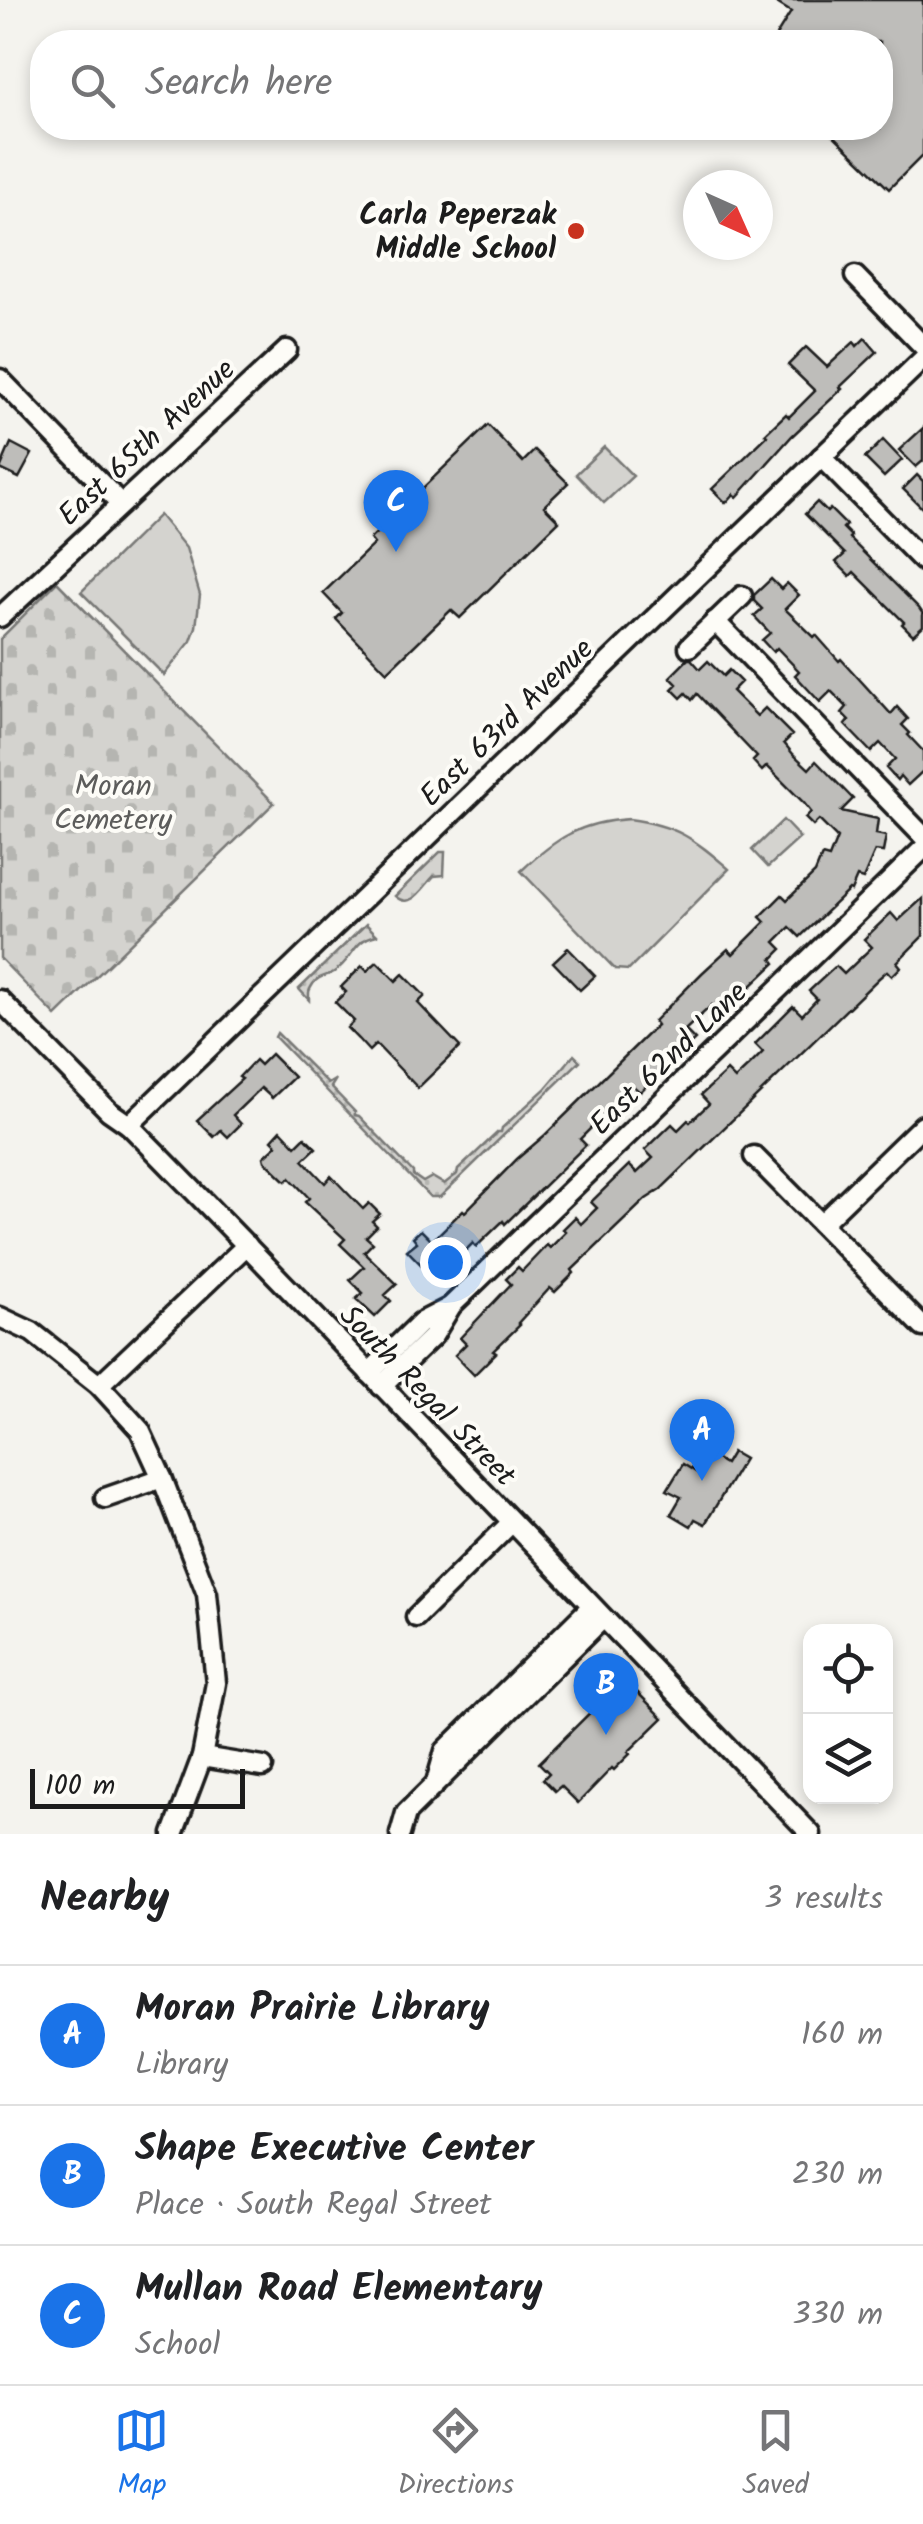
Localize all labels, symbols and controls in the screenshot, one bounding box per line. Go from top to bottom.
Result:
search box [30,30,893,140]
text: Search here [145,55,332,115]
icon: search [65,58,120,113]
north arrow [683,170,773,260]
place label: Carla Peperzak Middle School [359,192,557,274]
marker: Carla Peperzak Middle School [565,220,587,242]
street label: East 65th Avenue [47,348,247,539]
pin: C [364,470,428,552]
street label: East 63rd Avenue [409,627,606,820]
park label: Moran Cemetery [54,763,173,845]
street label: East 62nd Lane [579,971,760,1148]
your location [420,1237,471,1288]
street label: South Regal Street [326,1294,527,1499]
pin: A [670,1398,734,1481]
map controls [803,1624,893,1804]
button: locate [803,1624,893,1714]
pin: B [574,1652,638,1735]
button: layers [803,1714,893,1804]
scale bar [30,1764,245,1808]
text: 100 m [45,1764,115,1809]
text: Nearby [40,1866,169,1933]
text: 3 results [764,1874,883,1925]
text: Moran Prairie Library [135,1980,489,2040]
text: A [62,2010,83,2061]
text: 160 m [801,2010,883,2061]
text: Library [135,2040,228,2091]
text: Shape Executive Center [135,2120,534,2180]
text: B [63,2150,82,2201]
text: 230 m [792,2150,883,2201]
text: Place · South Regal Street [135,2180,491,2231]
text: Mullan Road Elementary [135,2260,542,2320]
text: C [63,2290,82,2341]
text: 330 m [792,2290,883,2341]
text: School [135,2320,220,2371]
tab: Map [114,2403,169,2508]
tab: Directions [398,2403,514,2508]
tab: Saved [742,2403,809,2508]

